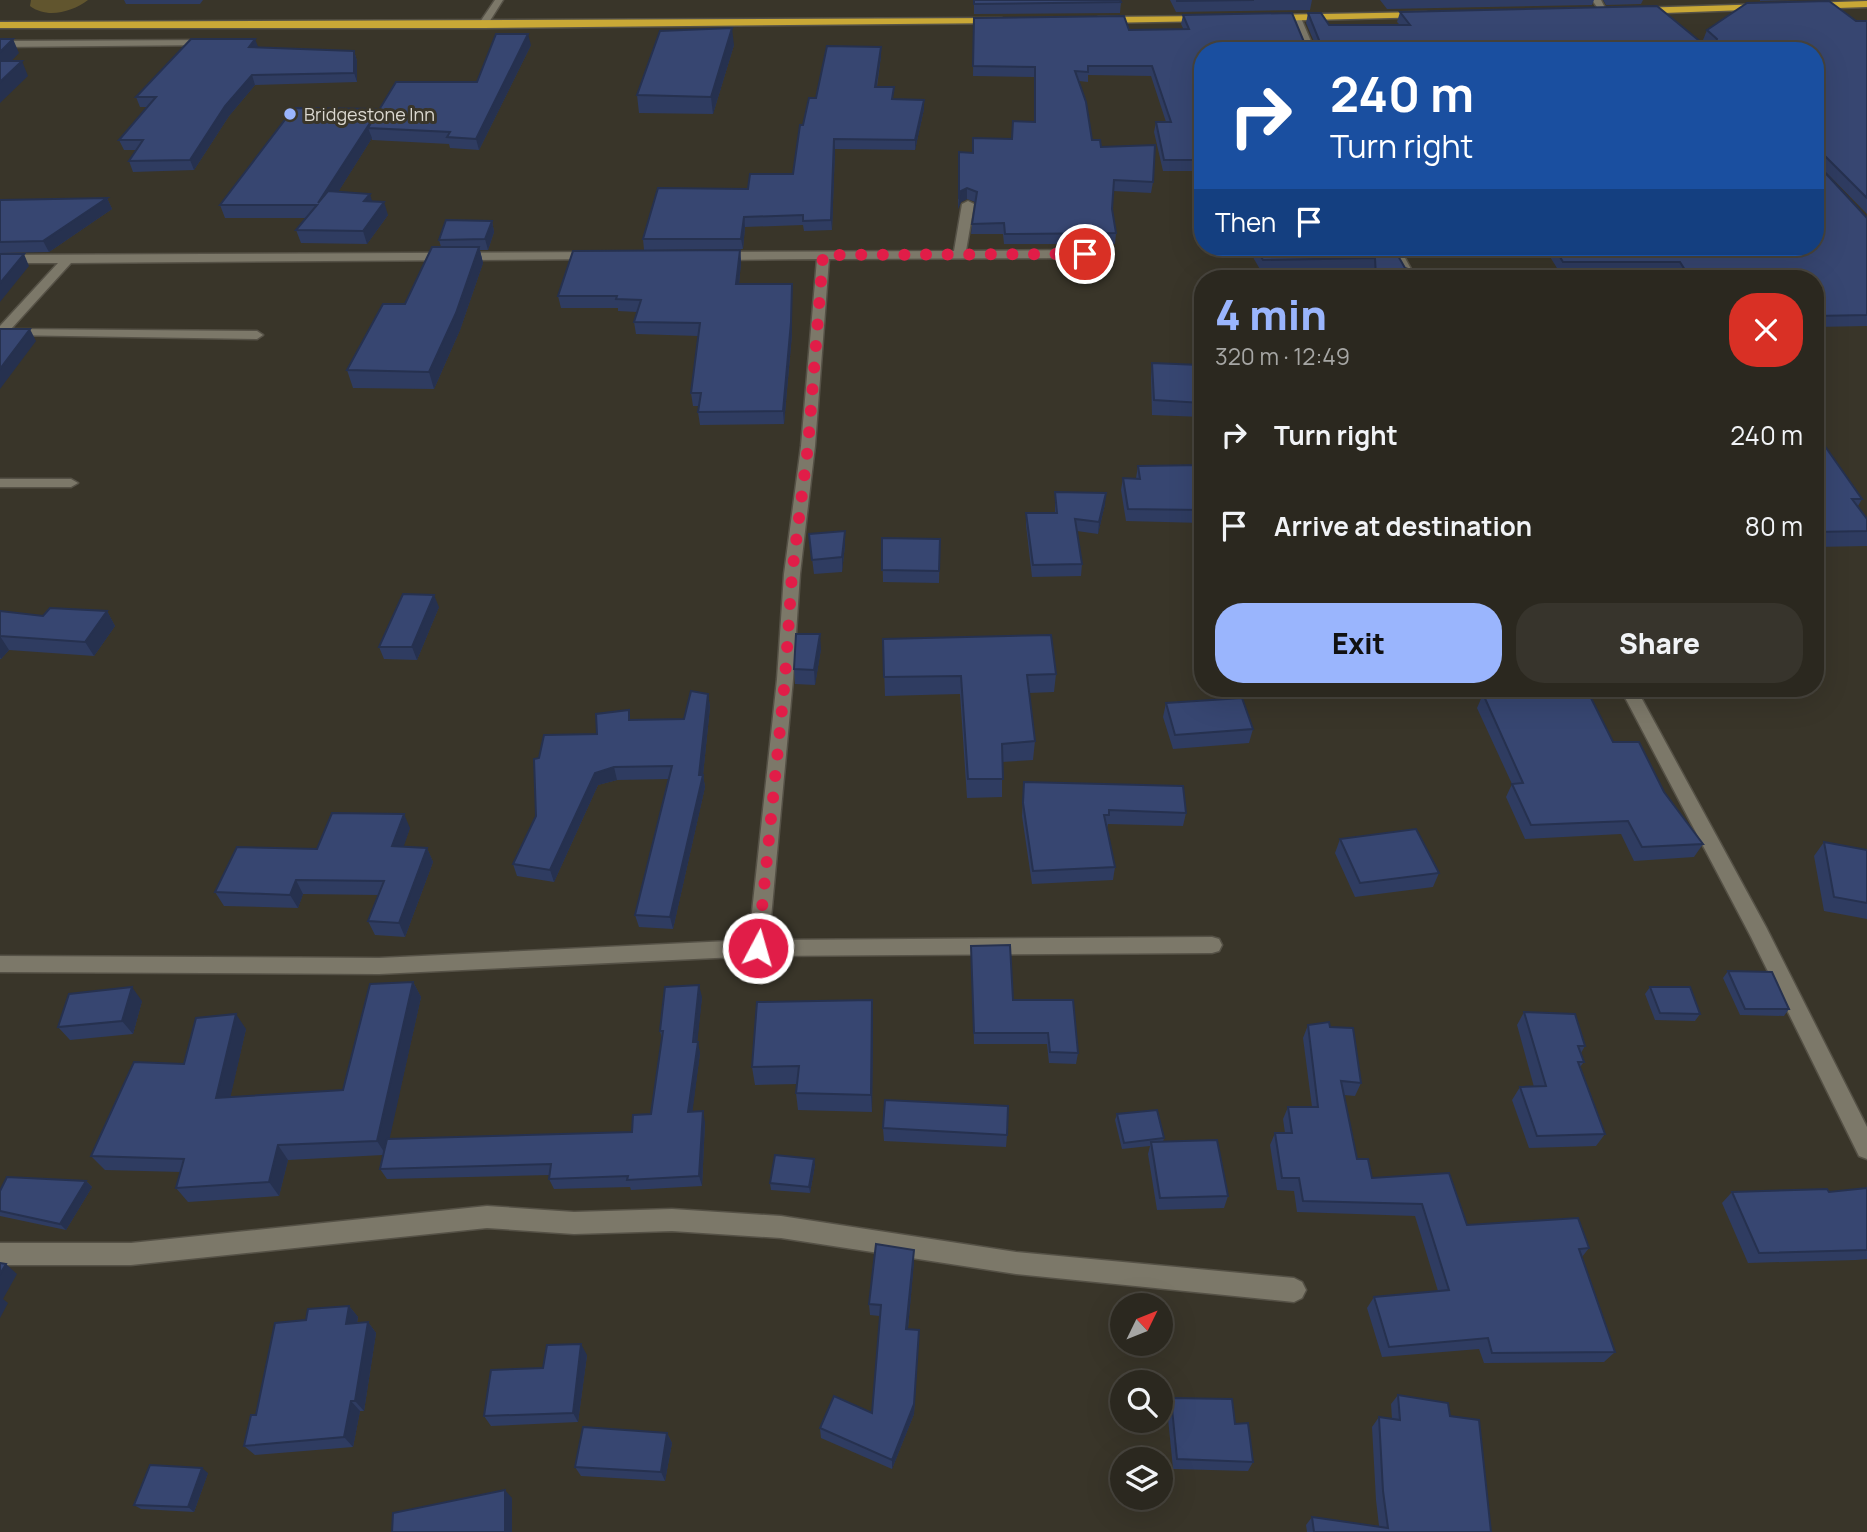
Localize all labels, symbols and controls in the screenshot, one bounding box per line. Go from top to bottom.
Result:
text: 240 m [1330,60,1474,127]
icon: right [1215,70,1306,161]
place label: Bridgestone Inn [304,102,435,126]
marker: Bridgestone Inn [282,106,298,122]
text: Turn right [1330,124,1473,168]
icon: arrive [1290,203,1328,241]
text: Then [1215,204,1276,240]
pin [1055,224,1115,284]
icon: arrive [1066,235,1104,273]
text: 4 min [1215,285,1327,343]
button: close [1729,293,1803,367]
text: 320 m · 12:49 [1215,340,1350,372]
icon: right [1215,416,1253,454]
text: Turn right [1274,417,1398,453]
text: 240 m [1730,417,1803,453]
icon: arrive [1215,507,1253,545]
text: Arrive at destination [1274,508,1532,544]
text: 80 m [1745,508,1803,544]
button: Exit [1215,603,1502,683]
button: Share [1516,603,1803,683]
position arrow [721,911,795,985]
north arrow [1110,1293,1172,1356]
map controls [1110,1293,1173,1510]
button: search [1110,1370,1173,1433]
button: layers [1110,1447,1173,1510]

